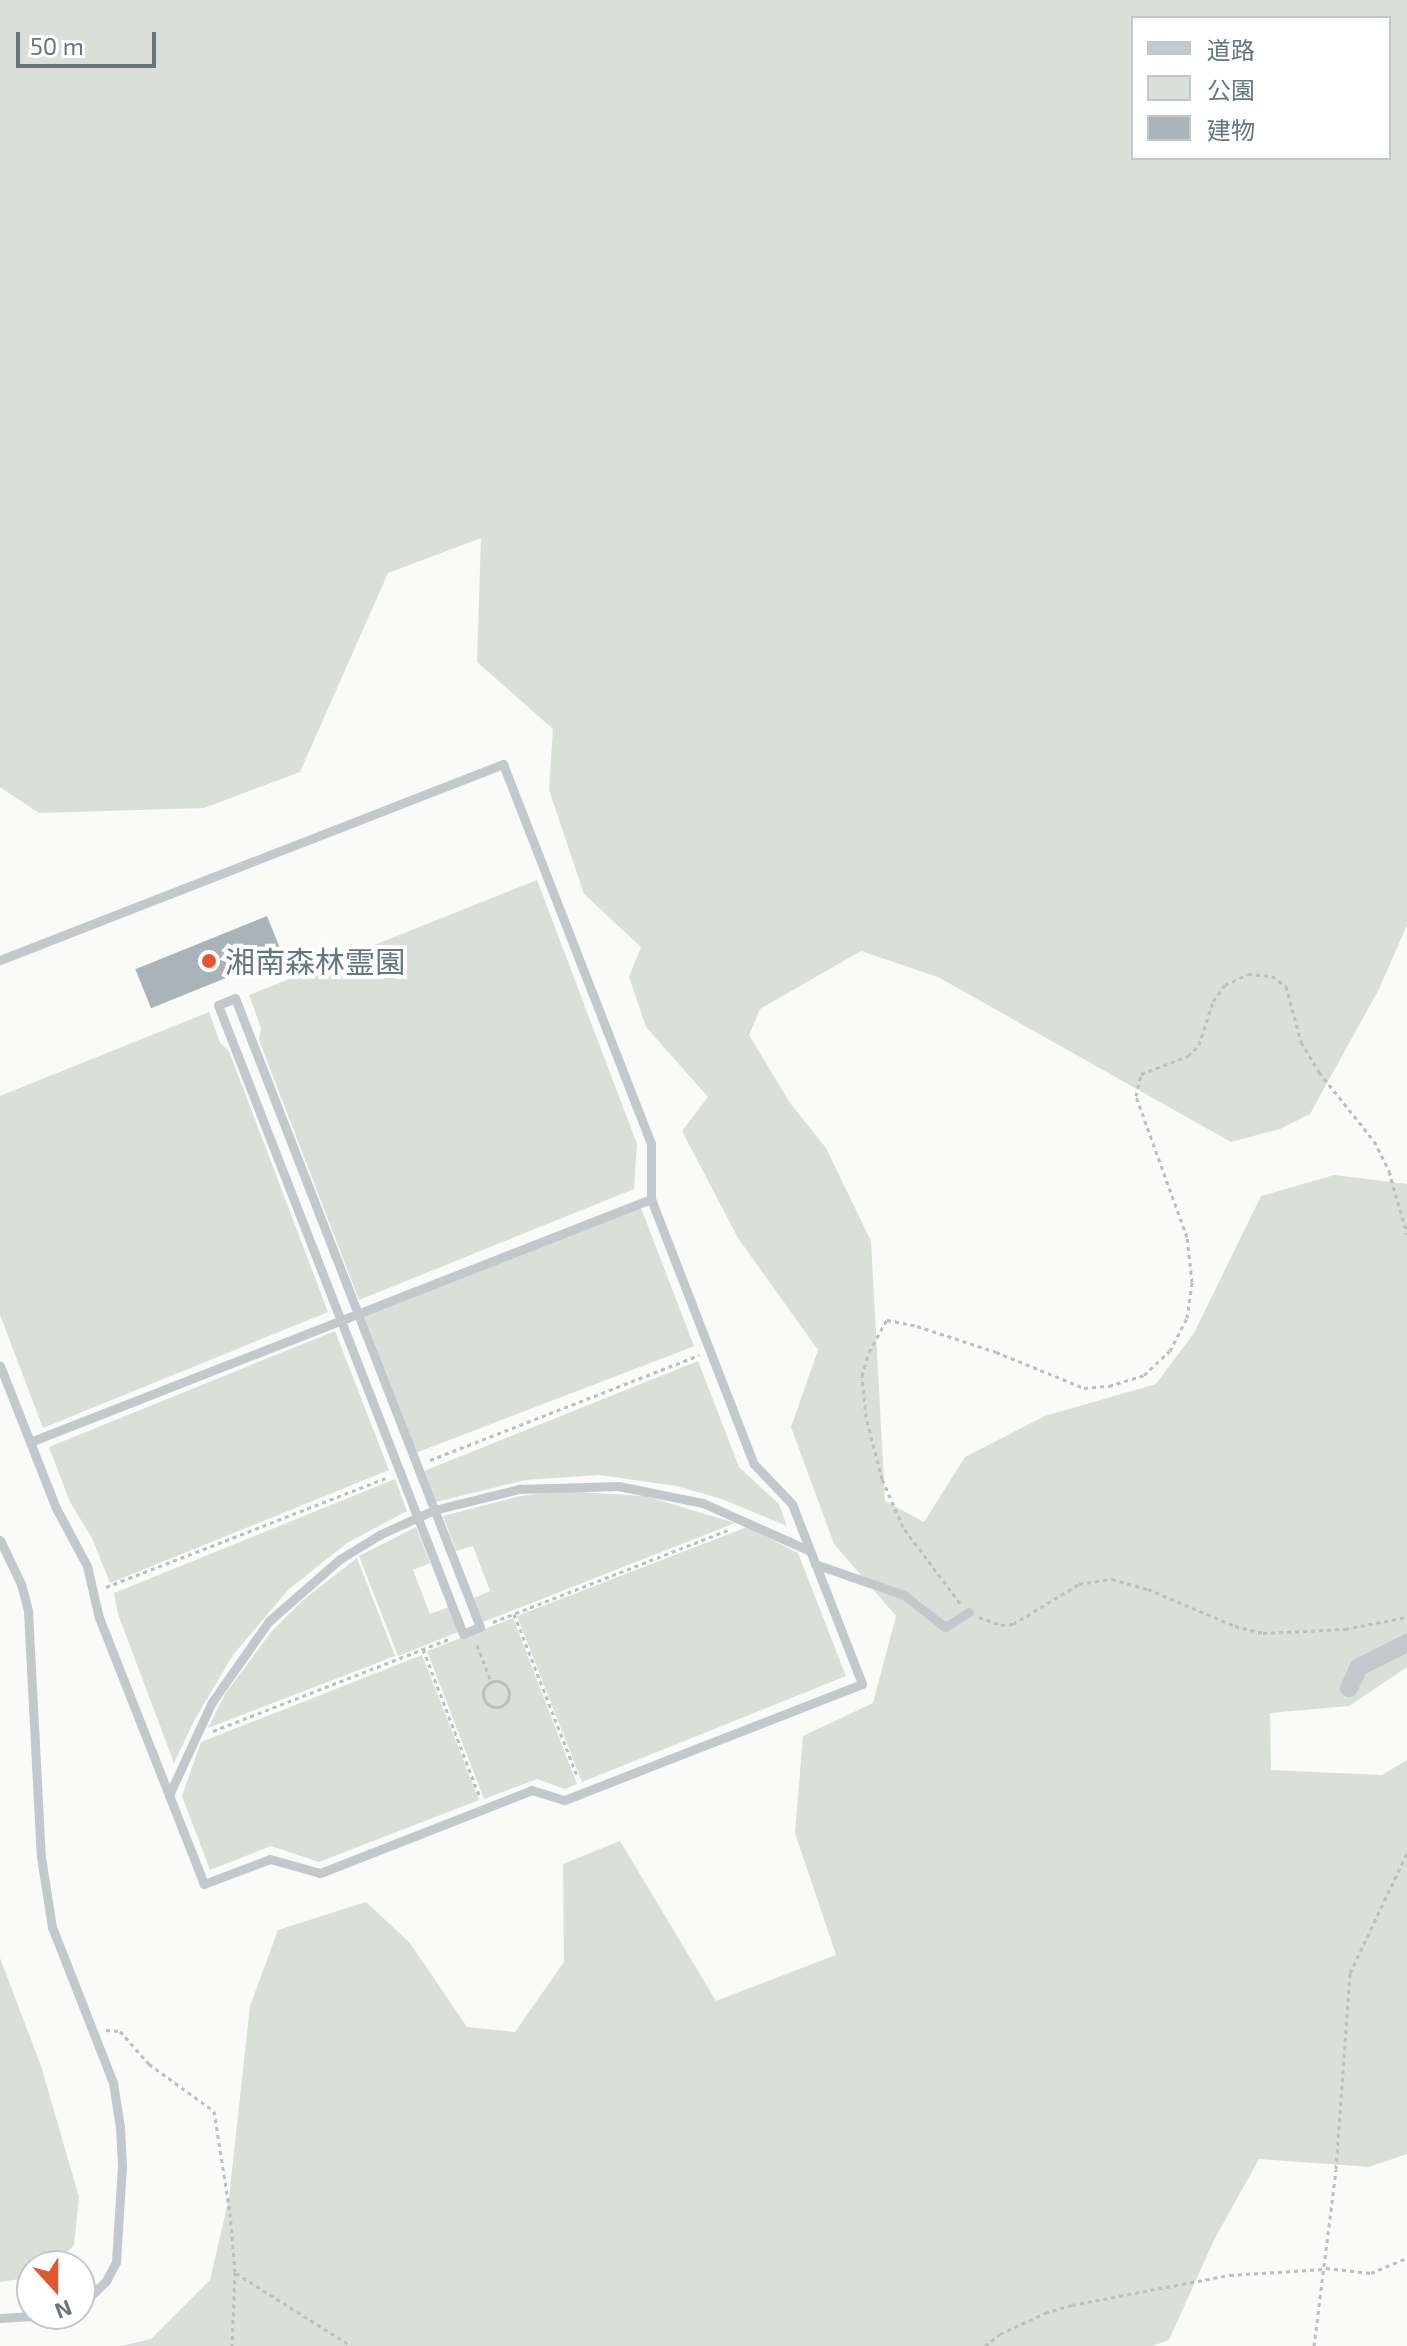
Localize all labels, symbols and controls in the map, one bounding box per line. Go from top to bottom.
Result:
scale bar [20,16,160,66]
legend [1131,16,1391,160]
text: 50 m [30,31,84,60]
text: 道路 [1207,35,1255,64]
text: 公園 [1207,75,1255,104]
text: 建物 [1207,115,1255,144]
place label: 湘南森林霊園 [225,943,405,979]
marker: 湘南森林霊園 [200,952,218,970]
north arrow [16,2250,96,2330]
text: N [52,2296,76,2326]

